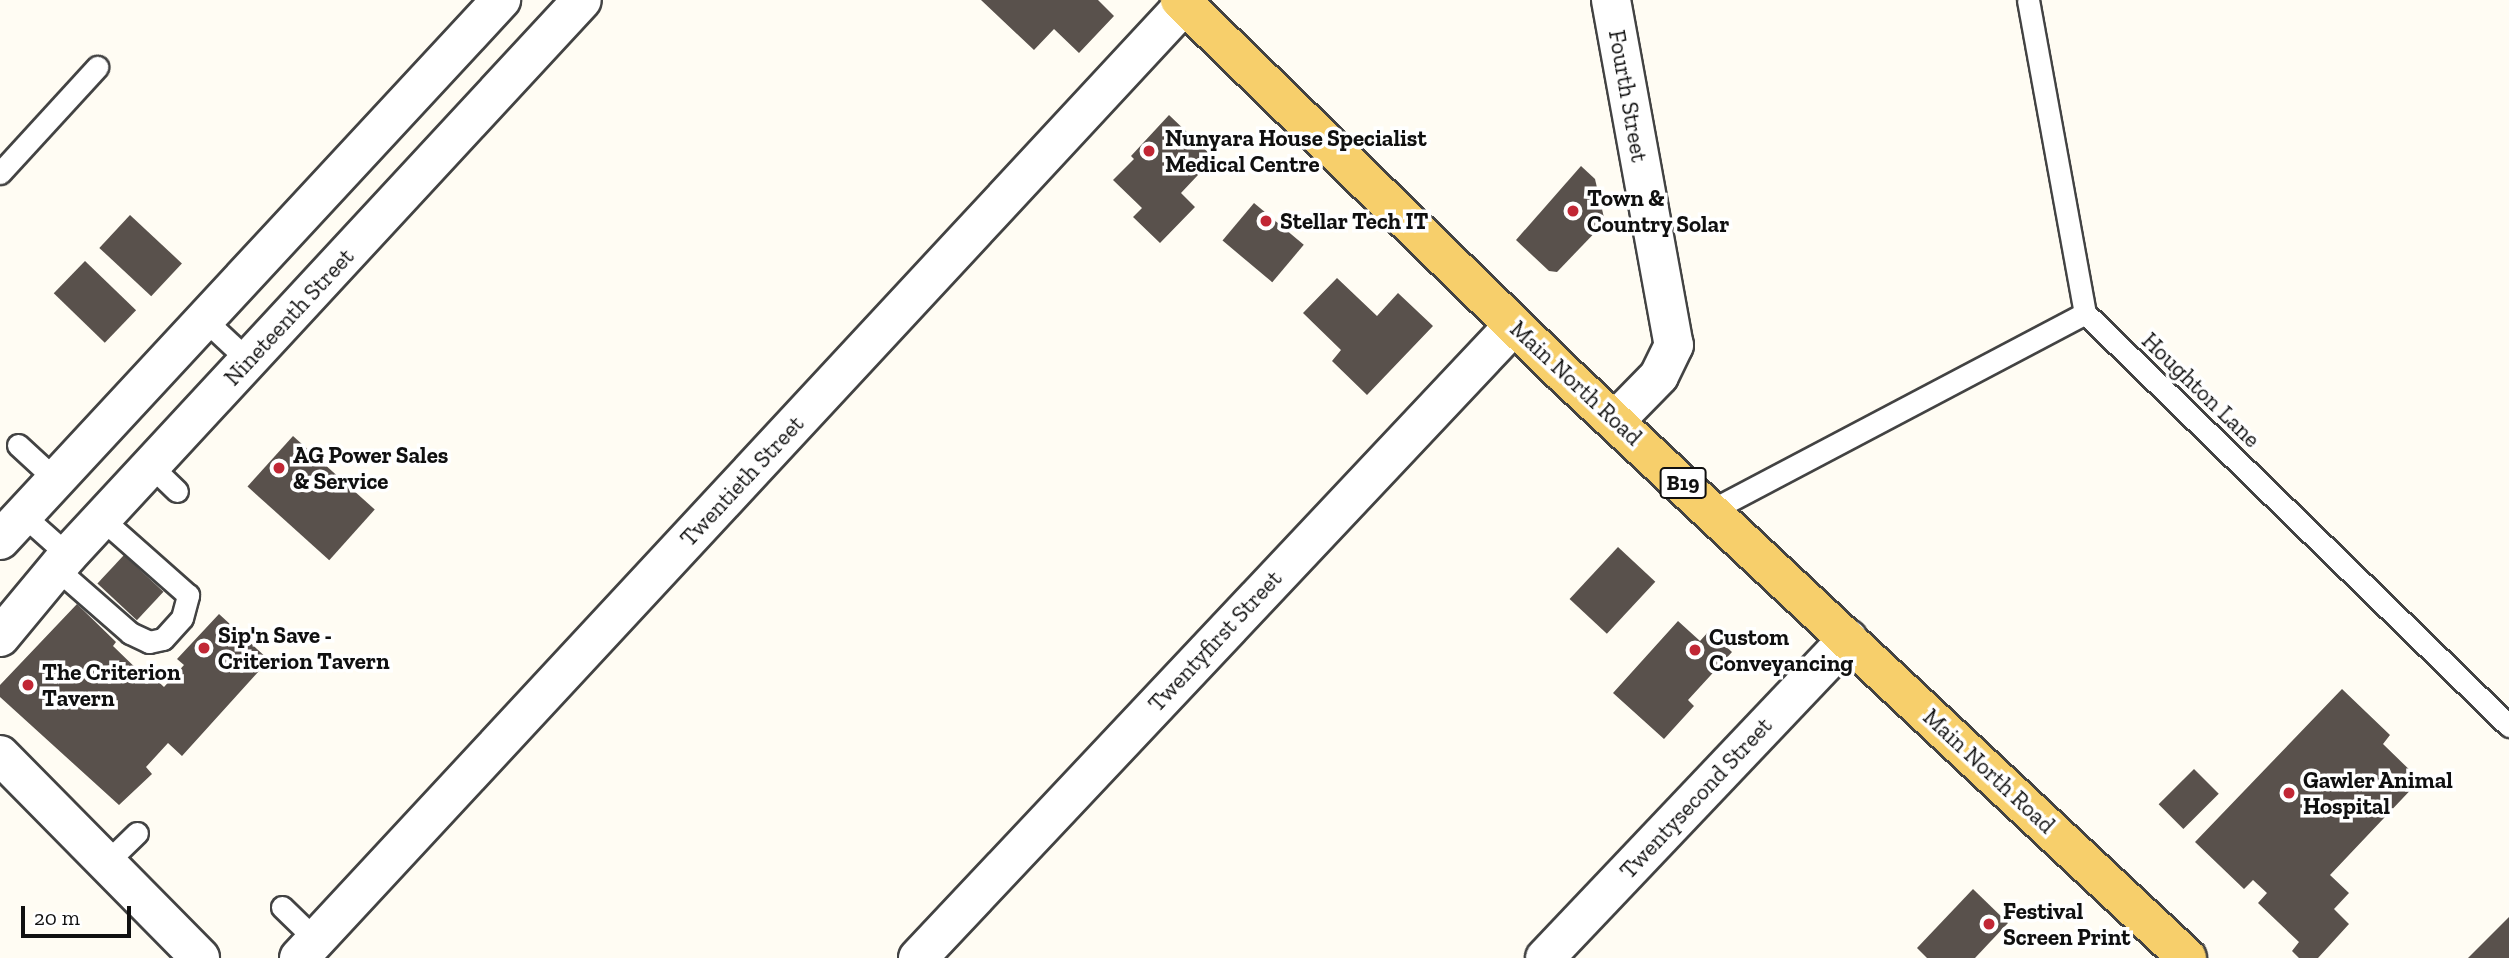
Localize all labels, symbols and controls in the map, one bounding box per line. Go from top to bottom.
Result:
street label: Fourth Street [1603,28,1653,164]
place label: Nunyara House Specialist Medical Centre [1165,124,1427,178]
marker: Nunyara House Specialist Medical Centre [1139,141,1159,161]
place label: Town & Country Solar [1587,184,1730,238]
marker: Town & Country Solar [1565,203,1581,219]
place label: Stellar Tech IT [1280,207,1429,235]
marker: Stellar Tech IT [1258,213,1274,229]
street label: Nineteenth Street [218,243,360,391]
street label: Main North Road [1504,315,1648,451]
street label: Houghton Lane [2136,327,2266,453]
street label: Twentieth Street [675,410,809,552]
place label: AG Power Sales & Service [293,441,449,495]
marker: AG Power Sales & Service [271,460,287,476]
road number: B19 [1658,466,1708,500]
street label: Twentyfirst Street [1143,565,1287,717]
place label: Sip'n Save - Criterion Tavern [218,621,390,675]
place label: Custom Conveyancing [1709,623,1853,677]
marker: Sip'n Save - Criterion Tavern [196,640,212,656]
marker: Custom Conveyancing [1687,642,1703,658]
place label: The Criterion Tavern [42,658,181,712]
marker: The Criterion Tavern [20,677,36,693]
street label: Main North Road [1917,703,2061,839]
street label: Twentysecond Street [1614,712,1778,884]
place label: Gawler Animal Hospital [2303,766,2454,820]
marker: Gawler Animal Hospital [2281,785,2297,801]
scale bar [24,892,135,936]
place label: Festival Screen Print [2003,897,2131,951]
text: 20 m [34,905,80,930]
marker: Festival Screen Print [1981,916,1997,932]

